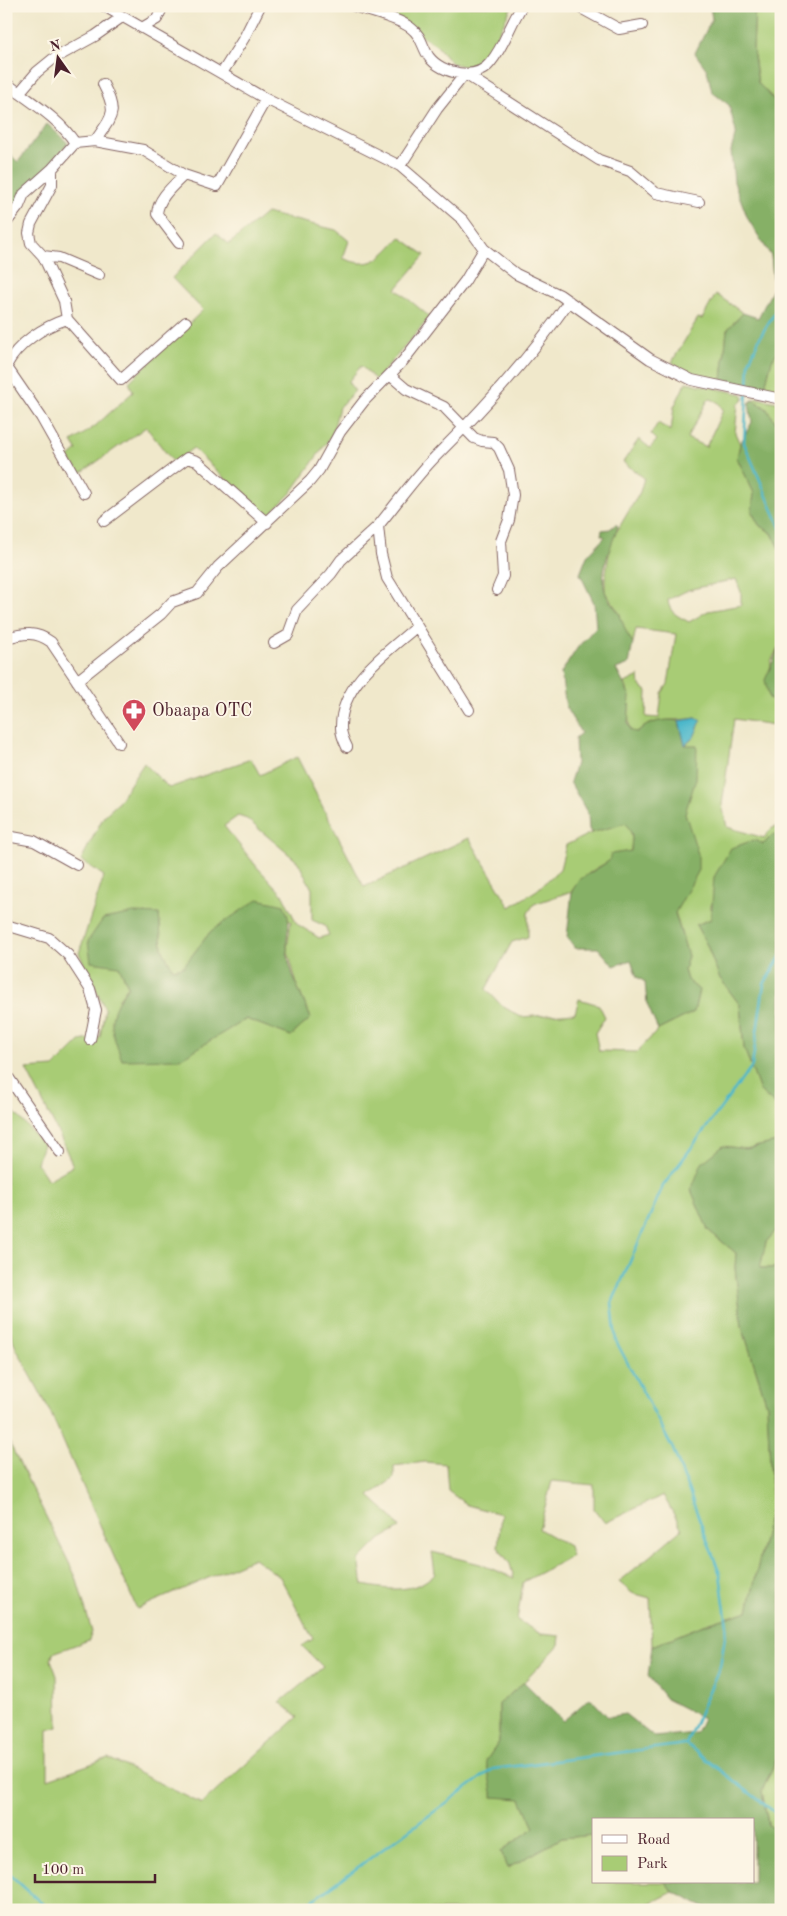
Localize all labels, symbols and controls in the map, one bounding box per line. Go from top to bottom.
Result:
north arrow [32,32,82,82]
text: N [48,38,62,54]
pharmacy icon: Obaapa OTC [121,698,147,732]
place label: Obaapa OTC [152,702,252,720]
legend [592,1818,754,1884]
text: Road [637,1833,671,1848]
scale bar [35,1851,155,1883]
text: Park [637,1857,668,1872]
text: 100 m [42,1863,84,1878]

